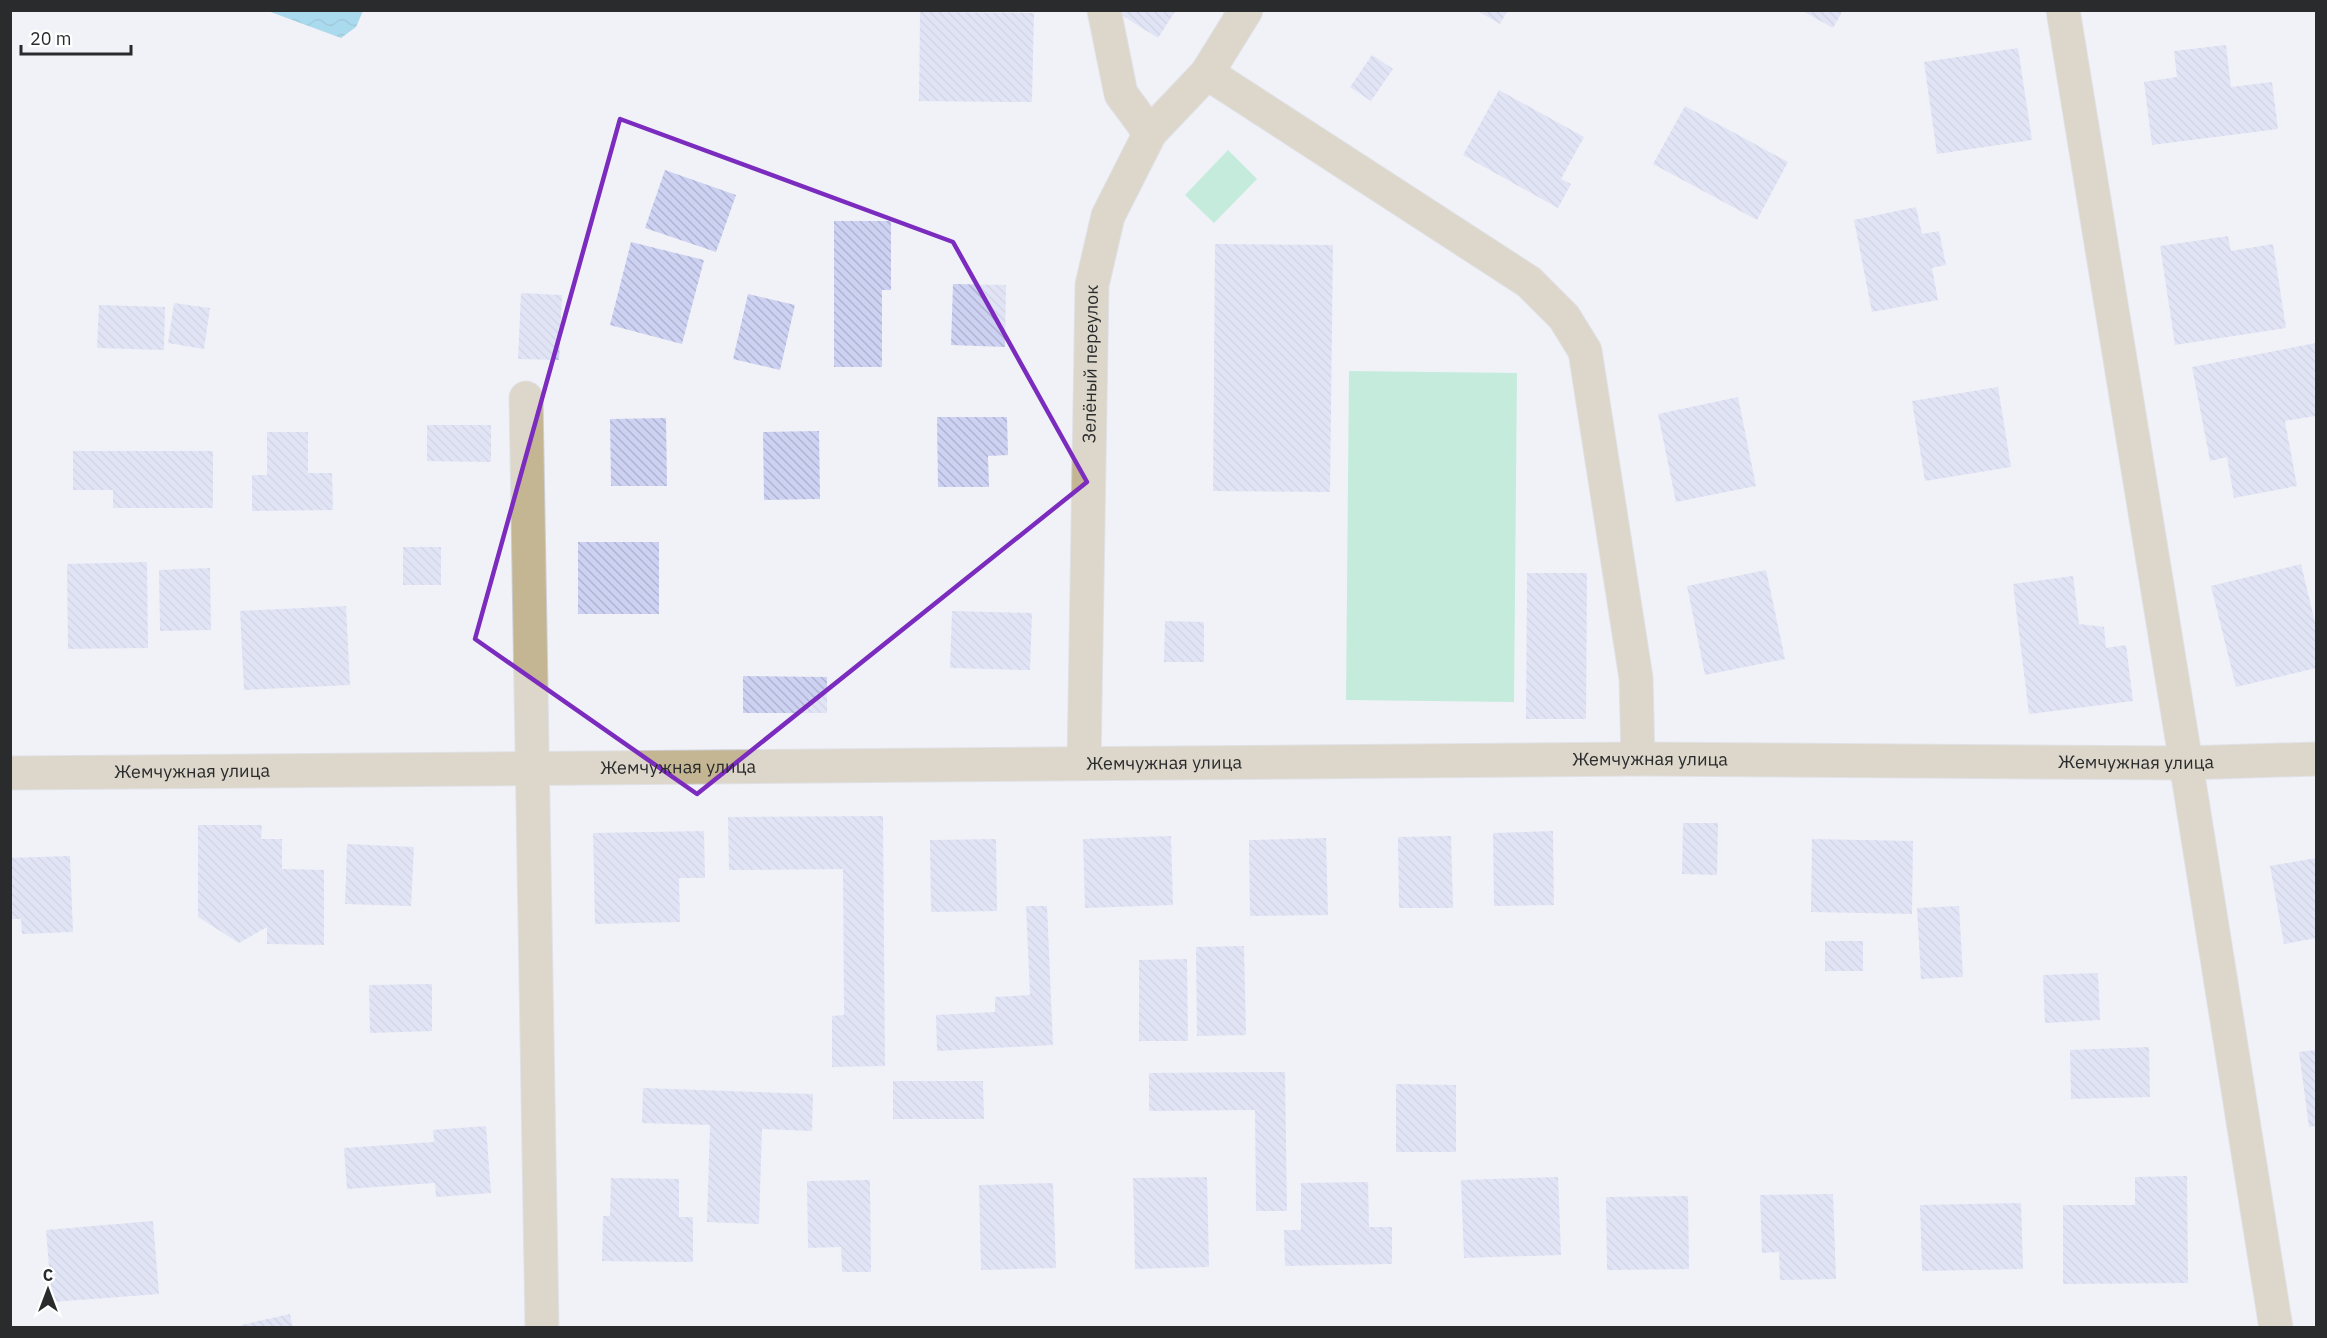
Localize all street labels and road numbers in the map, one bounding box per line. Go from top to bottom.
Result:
street label: Зелёный переулок [1077,285,1103,443]
street label: Жемчужная улица [1572,747,1728,771]
street label: Жемчужная улица [1086,750,1242,775]
street label: Жемчужная улица [2058,750,2215,774]
street label: Жемчужная улица [600,755,757,779]
street label: Жемчужная улица [114,759,271,783]

